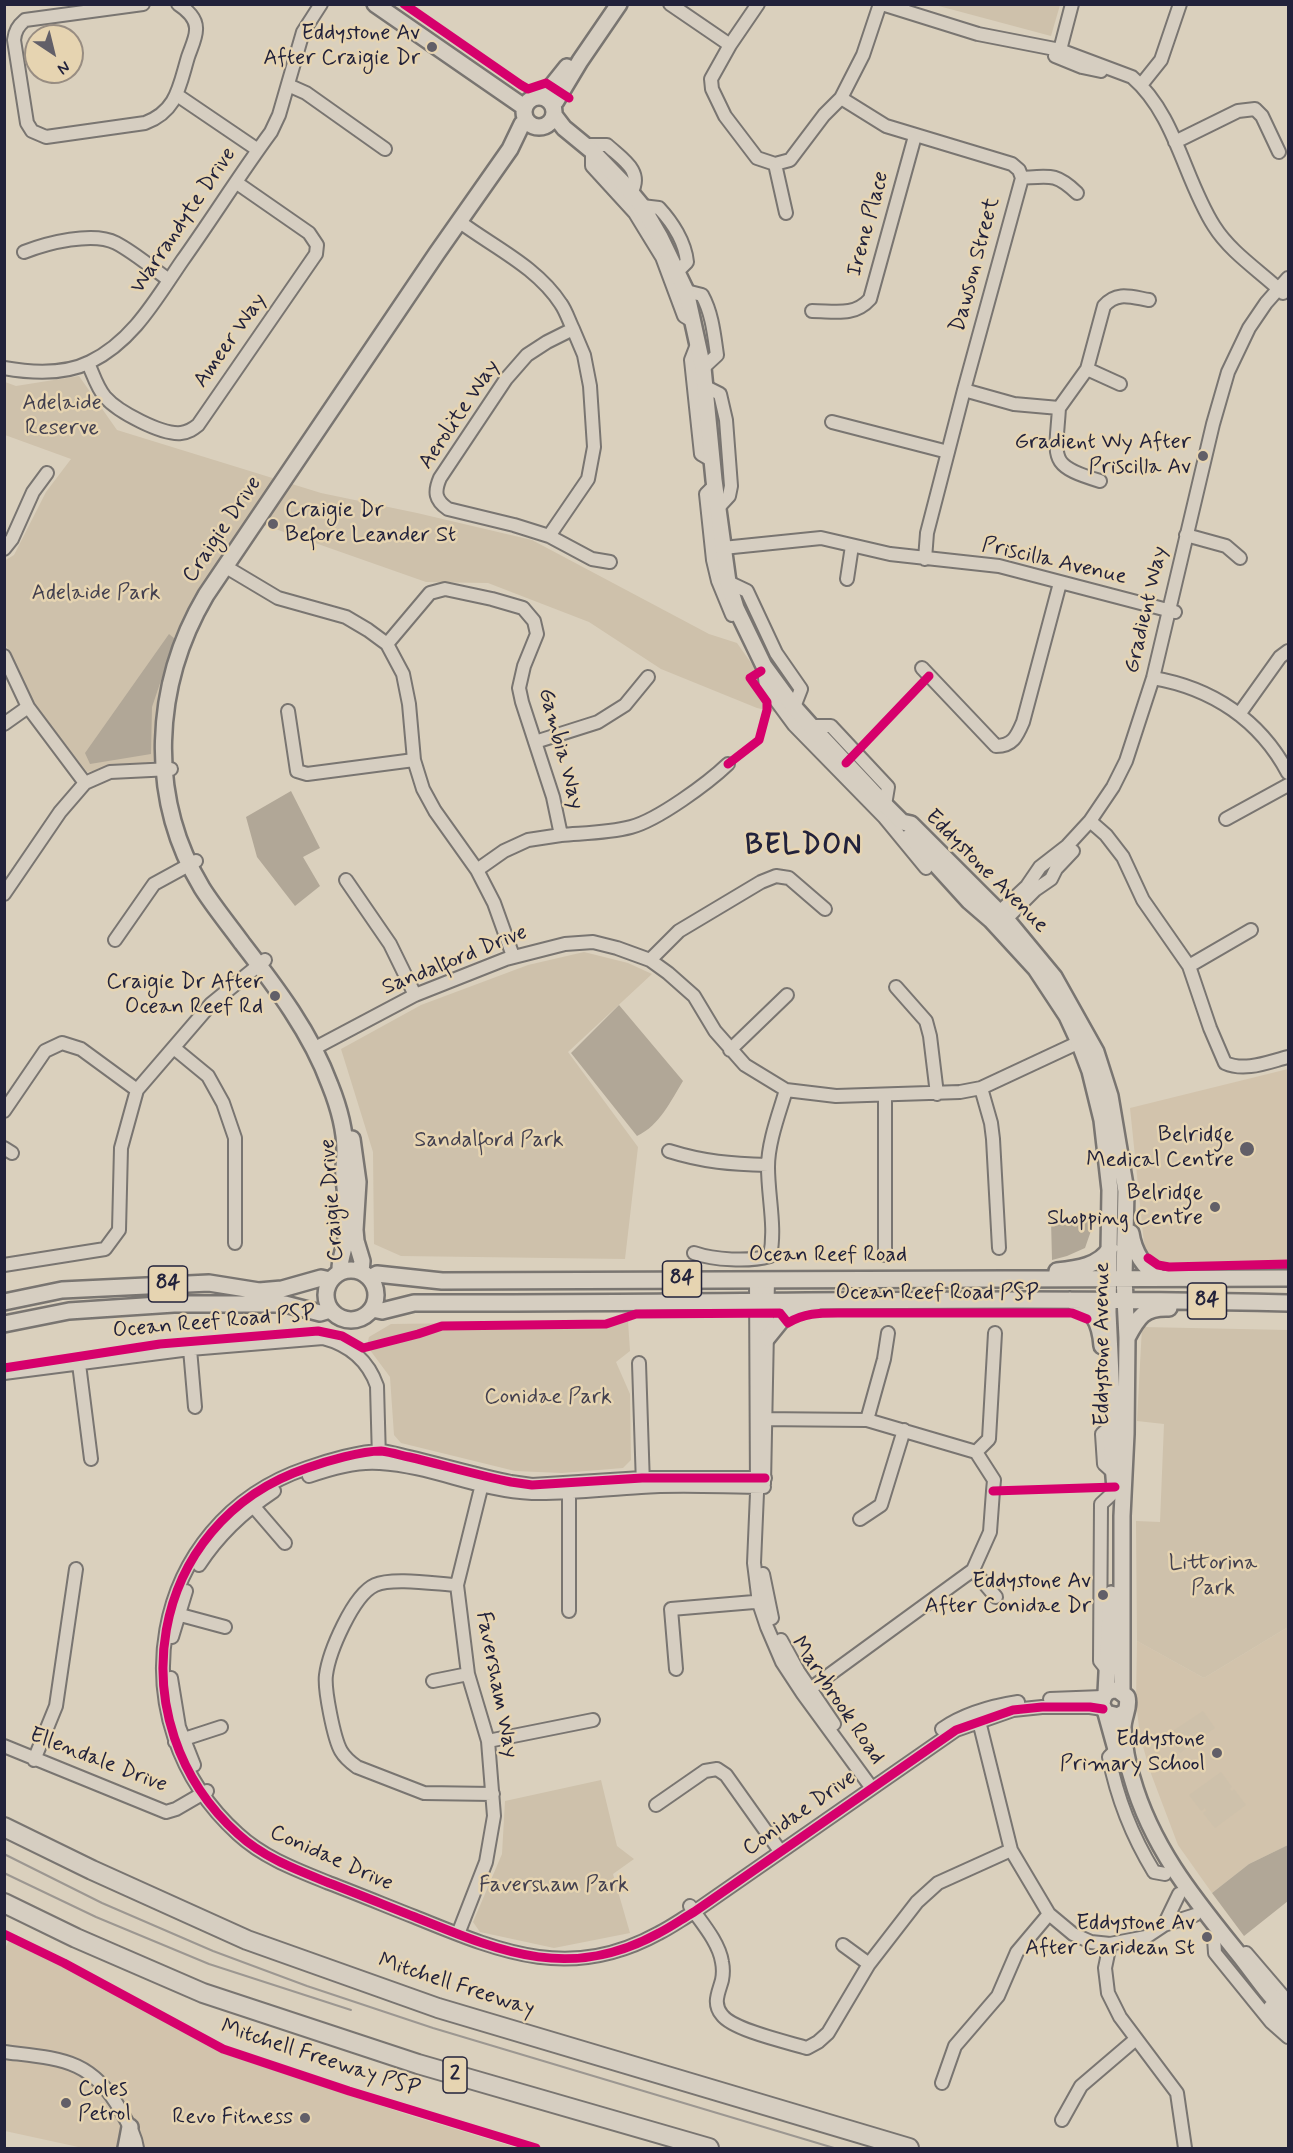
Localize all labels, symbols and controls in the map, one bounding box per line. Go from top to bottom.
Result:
place label: Eddystone Av After Craigie Dr [263,21,420,72]
north arrow [24,24,84,84]
marker: Eddystone Av After Craigie Dr [425,40,439,54]
text: N [53,56,74,79]
street label: Warrandyte Drive [125,143,243,299]
street label: Irene Place [842,168,896,280]
street label: Dawson Street [945,195,1007,335]
street label: Ameer Way [189,288,273,394]
street label: Aerolite Way [414,355,506,475]
park label: Adelaide Reserve [22,391,102,442]
place label: Gradient Wy After Priscilla Av [1014,430,1191,482]
marker: Gradient Wy After Priscilla Av [1196,449,1210,463]
street label: Craigie Drive [178,472,268,588]
place label: Craigie Dr Before Leander St [285,498,456,550]
marker: Craigie Dr Before Leander St [266,517,280,531]
street label: Priscilla Avenue [979,533,1129,591]
street label: Gradient Way [1120,544,1174,676]
park label: Adelaide Park [31,581,161,607]
street label: Gambia Way [531,685,589,813]
street label: Eddystone Avenue [919,805,1053,939]
district label: BELDON [747,830,861,864]
street label: Sandalford Drive [379,920,531,1002]
place label: Craigie Dr After Ocean Reef Rd [106,970,263,1022]
marker: Craigie Dr After Ocean Reef Rd [268,989,282,1003]
place label: Belridge Medical Centre [1086,1123,1234,1174]
park label: Sandalford Park [414,1128,564,1154]
street label: Craigie Drive [316,1138,350,1262]
marker: Belridge Medical Centre [1238,1140,1256,1158]
place label: Belridge Shopping Centre [1047,1181,1203,1232]
marker: Belridge Shopping Centre [1208,1200,1222,1214]
street label: Ocean Reef Road [749,1243,907,1269]
road number: 84 [662,1261,702,1297]
street label: Eddystone Avenue [1090,1262,1116,1426]
road number: 84 [148,1266,188,1302]
street label: Ocean Reef Road PSP [835,1281,1039,1307]
road number: 84 [1188,1283,1226,1319]
street label: Ocean Reef Road PSP [112,1301,316,1345]
park label: Conidae Park [484,1385,612,1411]
park label: Littorina Park [1169,1551,1257,1603]
place label: Eddystone Av After Conidae Dr [925,1569,1091,1621]
marker: Eddystone Av After Conidae Dr [1096,1588,1110,1602]
street label: Faversham Way [469,1610,523,1760]
street label: Marybrook Road [784,1632,890,1770]
street label: Ellendale Drive [25,1723,171,1799]
place label: Eddystone Primary School [1060,1727,1205,1778]
marker: Eddystone Primary School [1210,1746,1224,1760]
street label: Conidae Drive [738,1765,862,1863]
street label: Conidae Drive [265,1820,397,1898]
park label: Faversham Park [479,1873,629,1899]
place label: Eddystone Av After Caridean St [1025,1911,1195,1963]
marker: Eddystone Av After Caridean St [1200,1930,1214,1944]
street label: Mitchell Freeway [375,1948,537,2024]
street label: Mitchell Freeway PSP [217,2014,423,2104]
road number: 2 [443,2057,467,2093]
place label: Coles Petrol [78,2077,131,2128]
marker: Coles Petrol [59,2096,73,2110]
place label: Revo Fitness [172,2105,293,2131]
marker: Revo Fitness [298,2111,312,2125]

